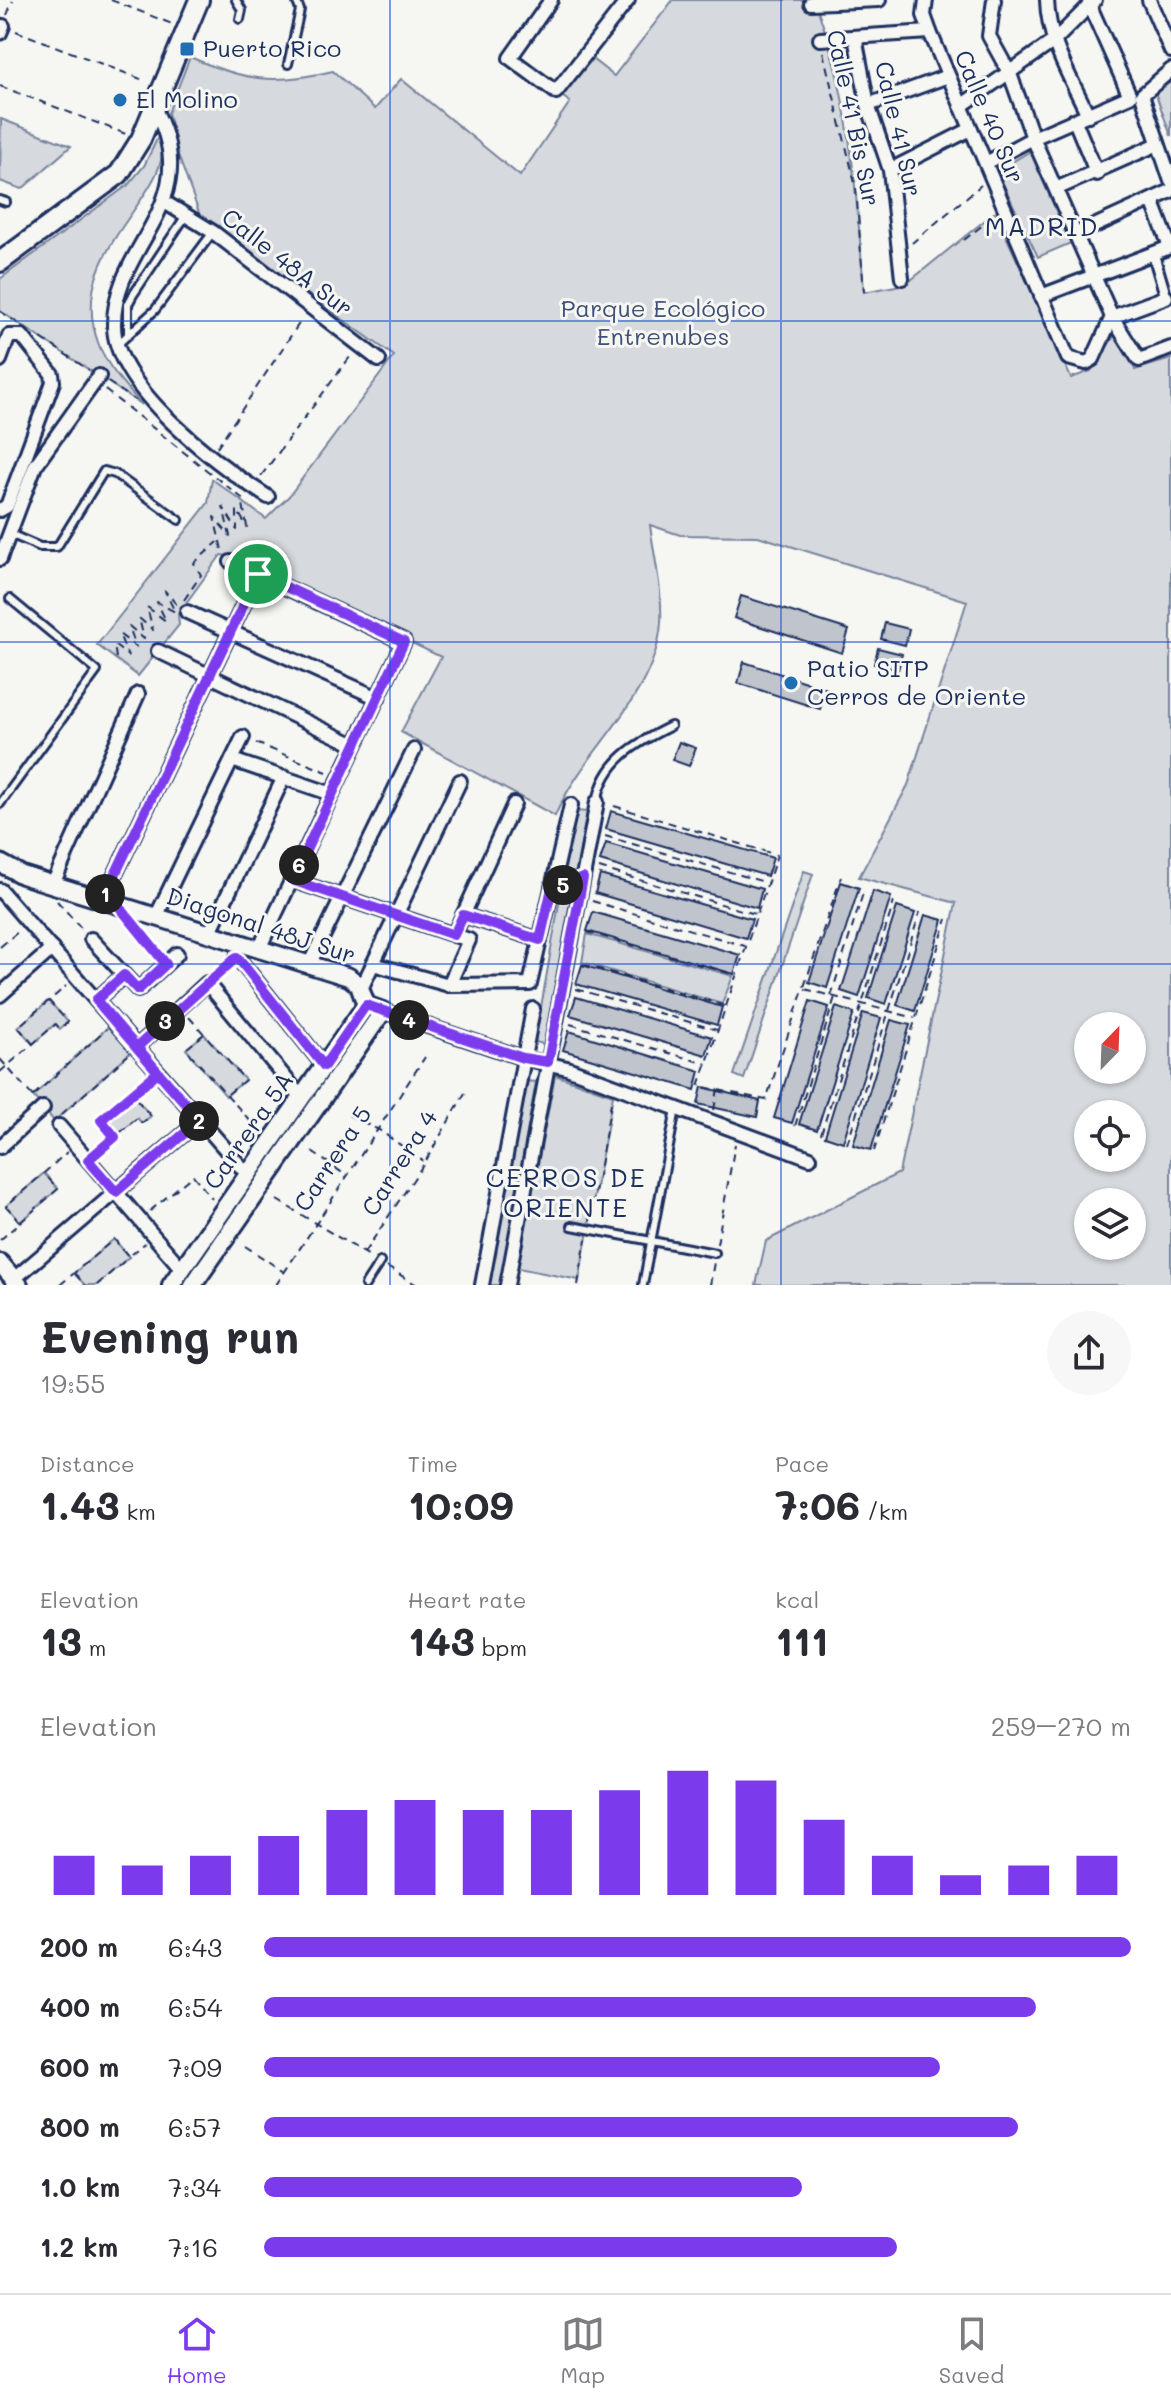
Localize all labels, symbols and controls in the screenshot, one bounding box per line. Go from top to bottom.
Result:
street label: Calle 41 Bis Sur [821,27,888,209]
place label: Puerto Rico [203,32,341,63]
marker: Puerto Rico [178,40,196,58]
street label: Calle 40 Sur [948,45,1032,188]
street label: Calle 41 Sur [869,58,930,199]
place label: El Molino [136,83,238,114]
marker: El Molino [111,91,129,109]
street label: Calle 48A Sur [216,201,360,323]
district label: MADRID [985,209,1099,243]
park label: Parque Ecológico Entrenubes [561,292,765,351]
pin [224,540,292,608]
icon: arrive [236,552,280,596]
place label: Patio SITP Cerros de Oriente [807,652,1026,711]
marker: Patio SITP Cerros de Oriente [782,674,800,692]
pin: 6 [279,845,319,885]
text: 6 [292,850,306,879]
pin: 5 [543,865,583,905]
text: 5 [557,870,569,899]
pin: 1 [85,874,125,914]
text: 1 [100,879,110,908]
street label: Diagonal 48J Sur [163,879,360,970]
pin: 4 [389,1000,429,1040]
pin: 3 [145,1001,185,1041]
text: 4 [402,1005,416,1034]
text: 3 [158,1006,172,1035]
north arrow [1074,1012,1146,1084]
map controls [1074,1012,1146,1260]
street label: Carrera 5A [196,1065,300,1195]
street label: Carrera 5 [286,1100,377,1217]
button: locate [1074,1100,1146,1172]
pin: 2 [179,1101,219,1141]
street label: Carrera 4 [354,1103,444,1221]
text: 2 [193,1106,205,1135]
district label: CERROS DE ORIENTE [485,1160,647,1224]
button: layers [1074,1188,1146,1260]
text: Evening run [40,1307,299,1364]
button: share [1047,1311,1131,1395]
text: 19:55 [40,1366,105,1400]
text: Distance [40,1449,135,1478]
text: Time [408,1449,458,1478]
text: Pace [775,1449,829,1478]
text: 1.43 [40,1478,119,1530]
text: 10:09 [408,1478,514,1530]
text: 7:06 [775,1478,860,1530]
text: km [119,1497,156,1526]
text: /km [860,1497,908,1526]
text: Elevation [40,1585,139,1614]
text: Heart rate [408,1585,526,1614]
text: kcal [775,1585,819,1614]
text: 13 [40,1614,82,1666]
text: 143 [408,1614,475,1666]
text: 111 [775,1614,829,1666]
text: m [82,1633,106,1662]
text: bpm [475,1633,527,1662]
text: Elevation [40,1709,157,1743]
text: 259–270 m [991,1709,1131,1743]
text: 200 m [40,1930,118,1964]
text: 6:43 [168,1930,222,1964]
text: 400 m [40,1990,120,2024]
text: 6:54 [168,1990,222,2024]
text: 600 m [40,2050,119,2084]
text: 7:09 [168,2050,222,2084]
text: 800 m [40,2110,120,2144]
text: 6:57 [168,2110,221,2144]
text: 1.0 km [40,2170,120,2204]
text: 7:34 [168,2170,221,2204]
text: 1.2 km [40,2230,118,2264]
text: 7:16 [168,2230,218,2264]
tab: Home [167,2312,227,2389]
tab: Map [560,2312,605,2389]
tab: Saved [939,2312,1004,2389]

